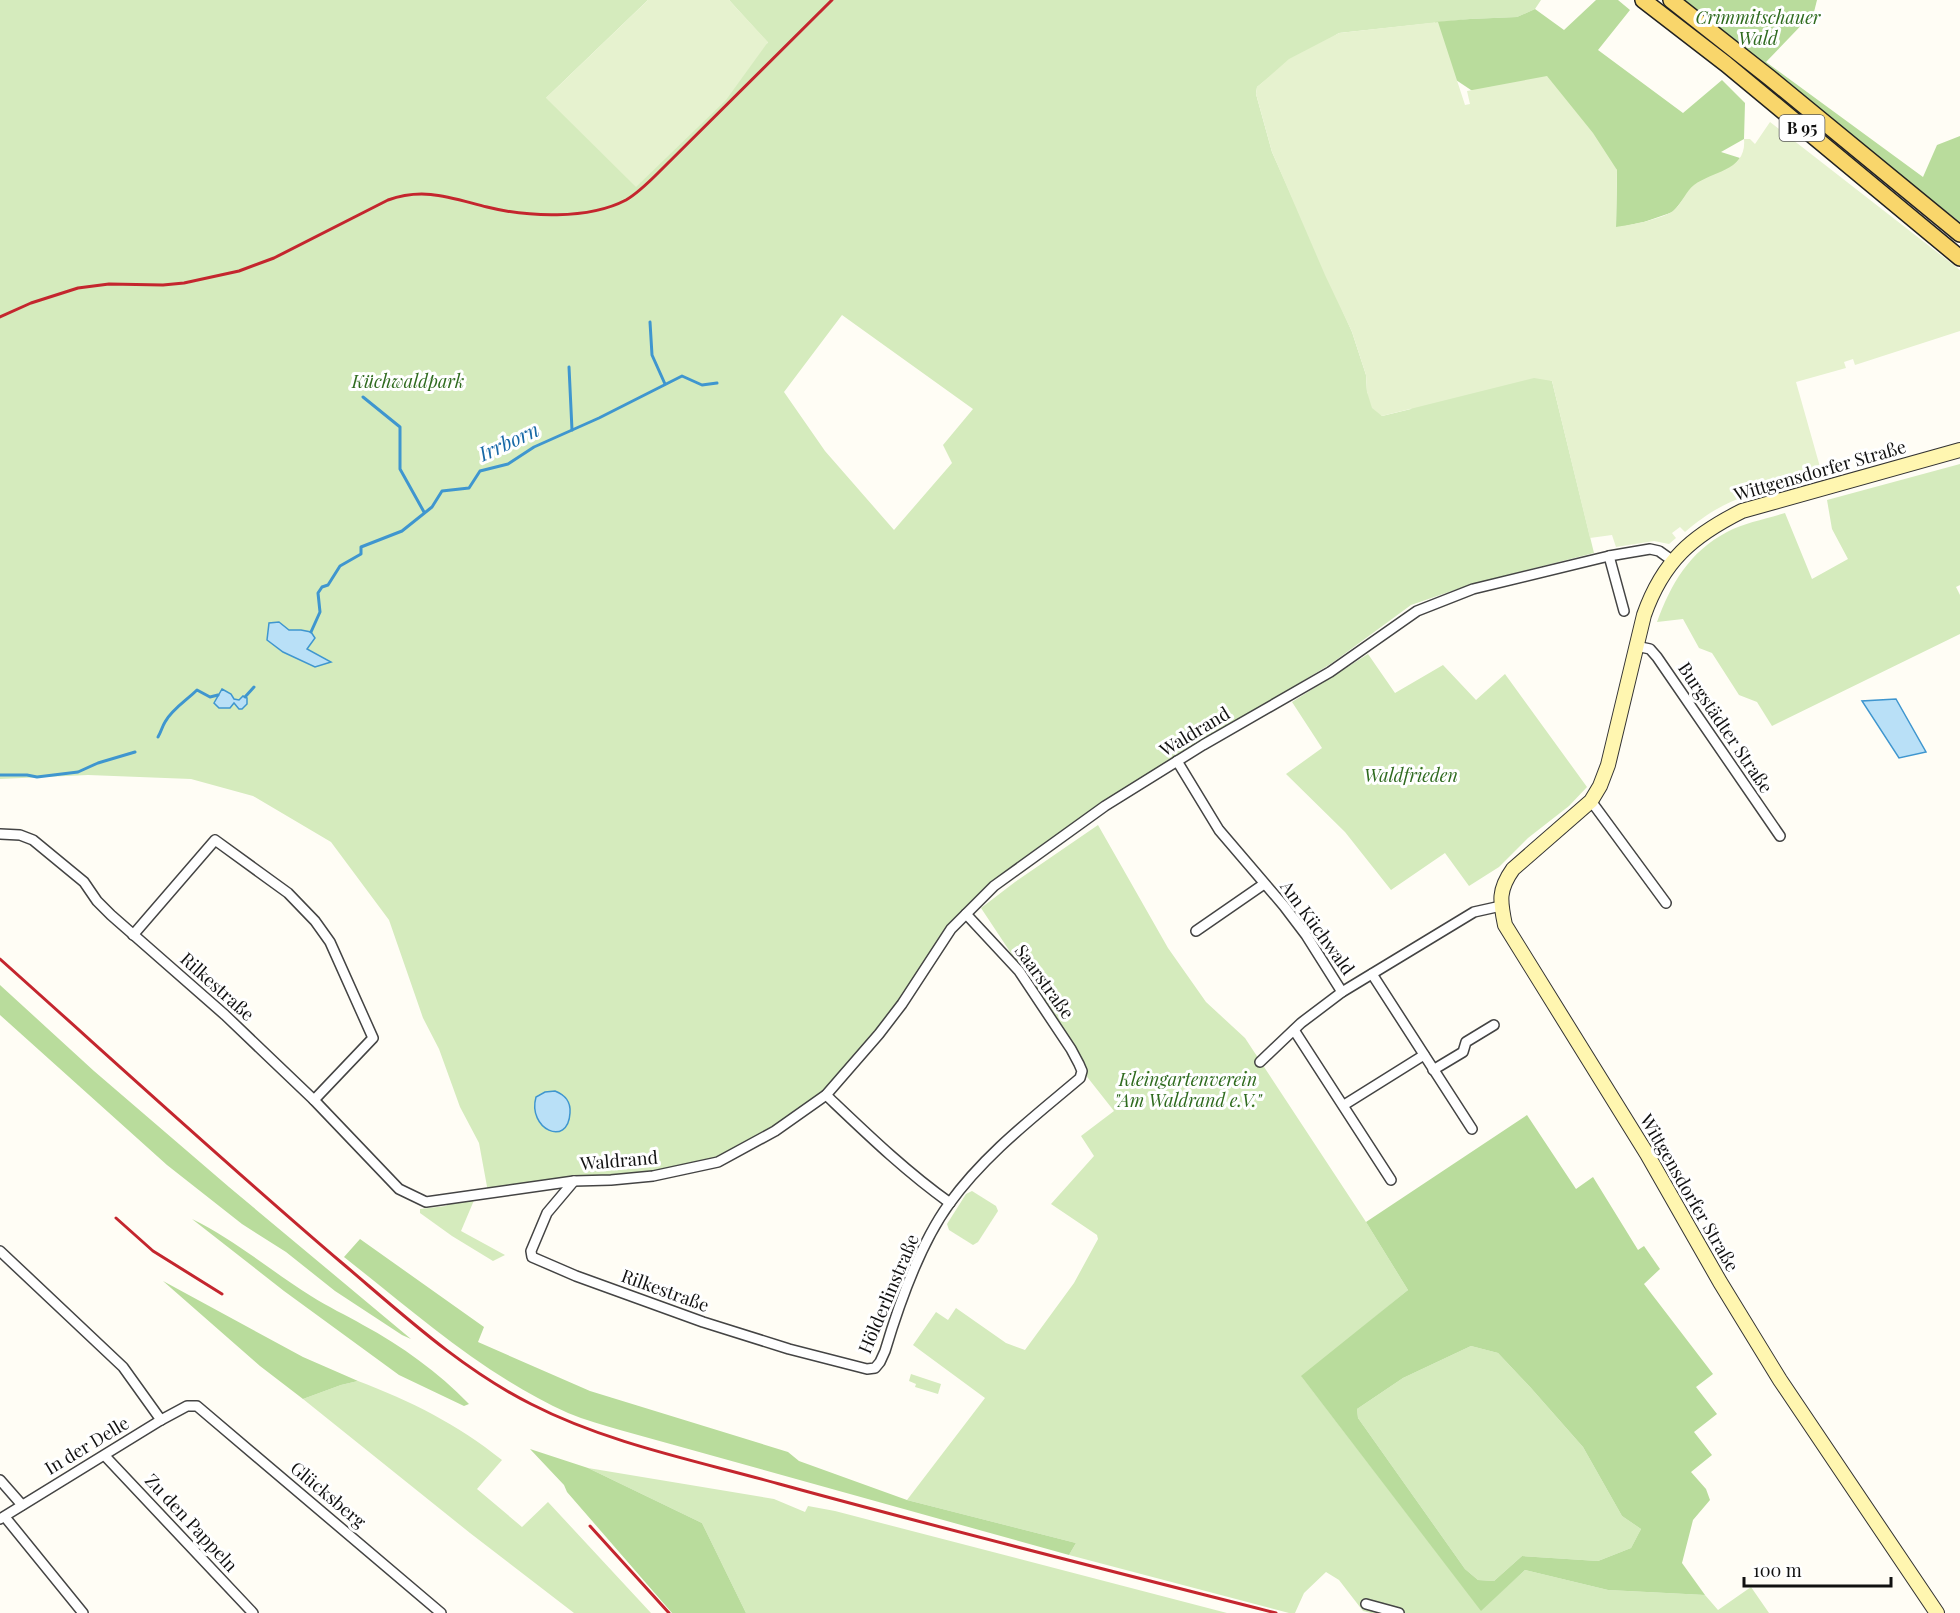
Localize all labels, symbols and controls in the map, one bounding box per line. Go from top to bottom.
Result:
park label: Crimmitschauer Wald [1695,5,1822,50]
road number: B 95 [1780,115,1824,141]
park label: Küchwaldpark [351,369,464,393]
water label: Irrborn [473,415,543,467]
street label: Wittgensdorfer Straße [1730,434,1909,506]
street label: Burgstädter Straße [1673,657,1779,798]
street label: Waldrand [1154,701,1235,762]
park label: Waldfrieden [1364,763,1458,787]
street label: Am Küchwald [1275,874,1361,980]
street label: Saarstraße [1010,939,1080,1024]
street label: Rilkestraße [176,947,260,1026]
park label: Kleingartenverein "Am Waldrand e.V." [1114,1067,1263,1112]
street label: Wittgensdorfer Straße [1635,1109,1745,1276]
street label: Waldrand [578,1145,659,1175]
street label: Hölderlinstraße [852,1230,924,1357]
street label: Rilkestraße [618,1263,712,1317]
street label: In der Delle [40,1411,133,1480]
street label: Glücksberg [286,1456,372,1533]
street label: Zu den Pappeln [140,1468,244,1577]
scale bar [1744,1550,1891,1588]
text: 100 m [1753,1558,1802,1582]

